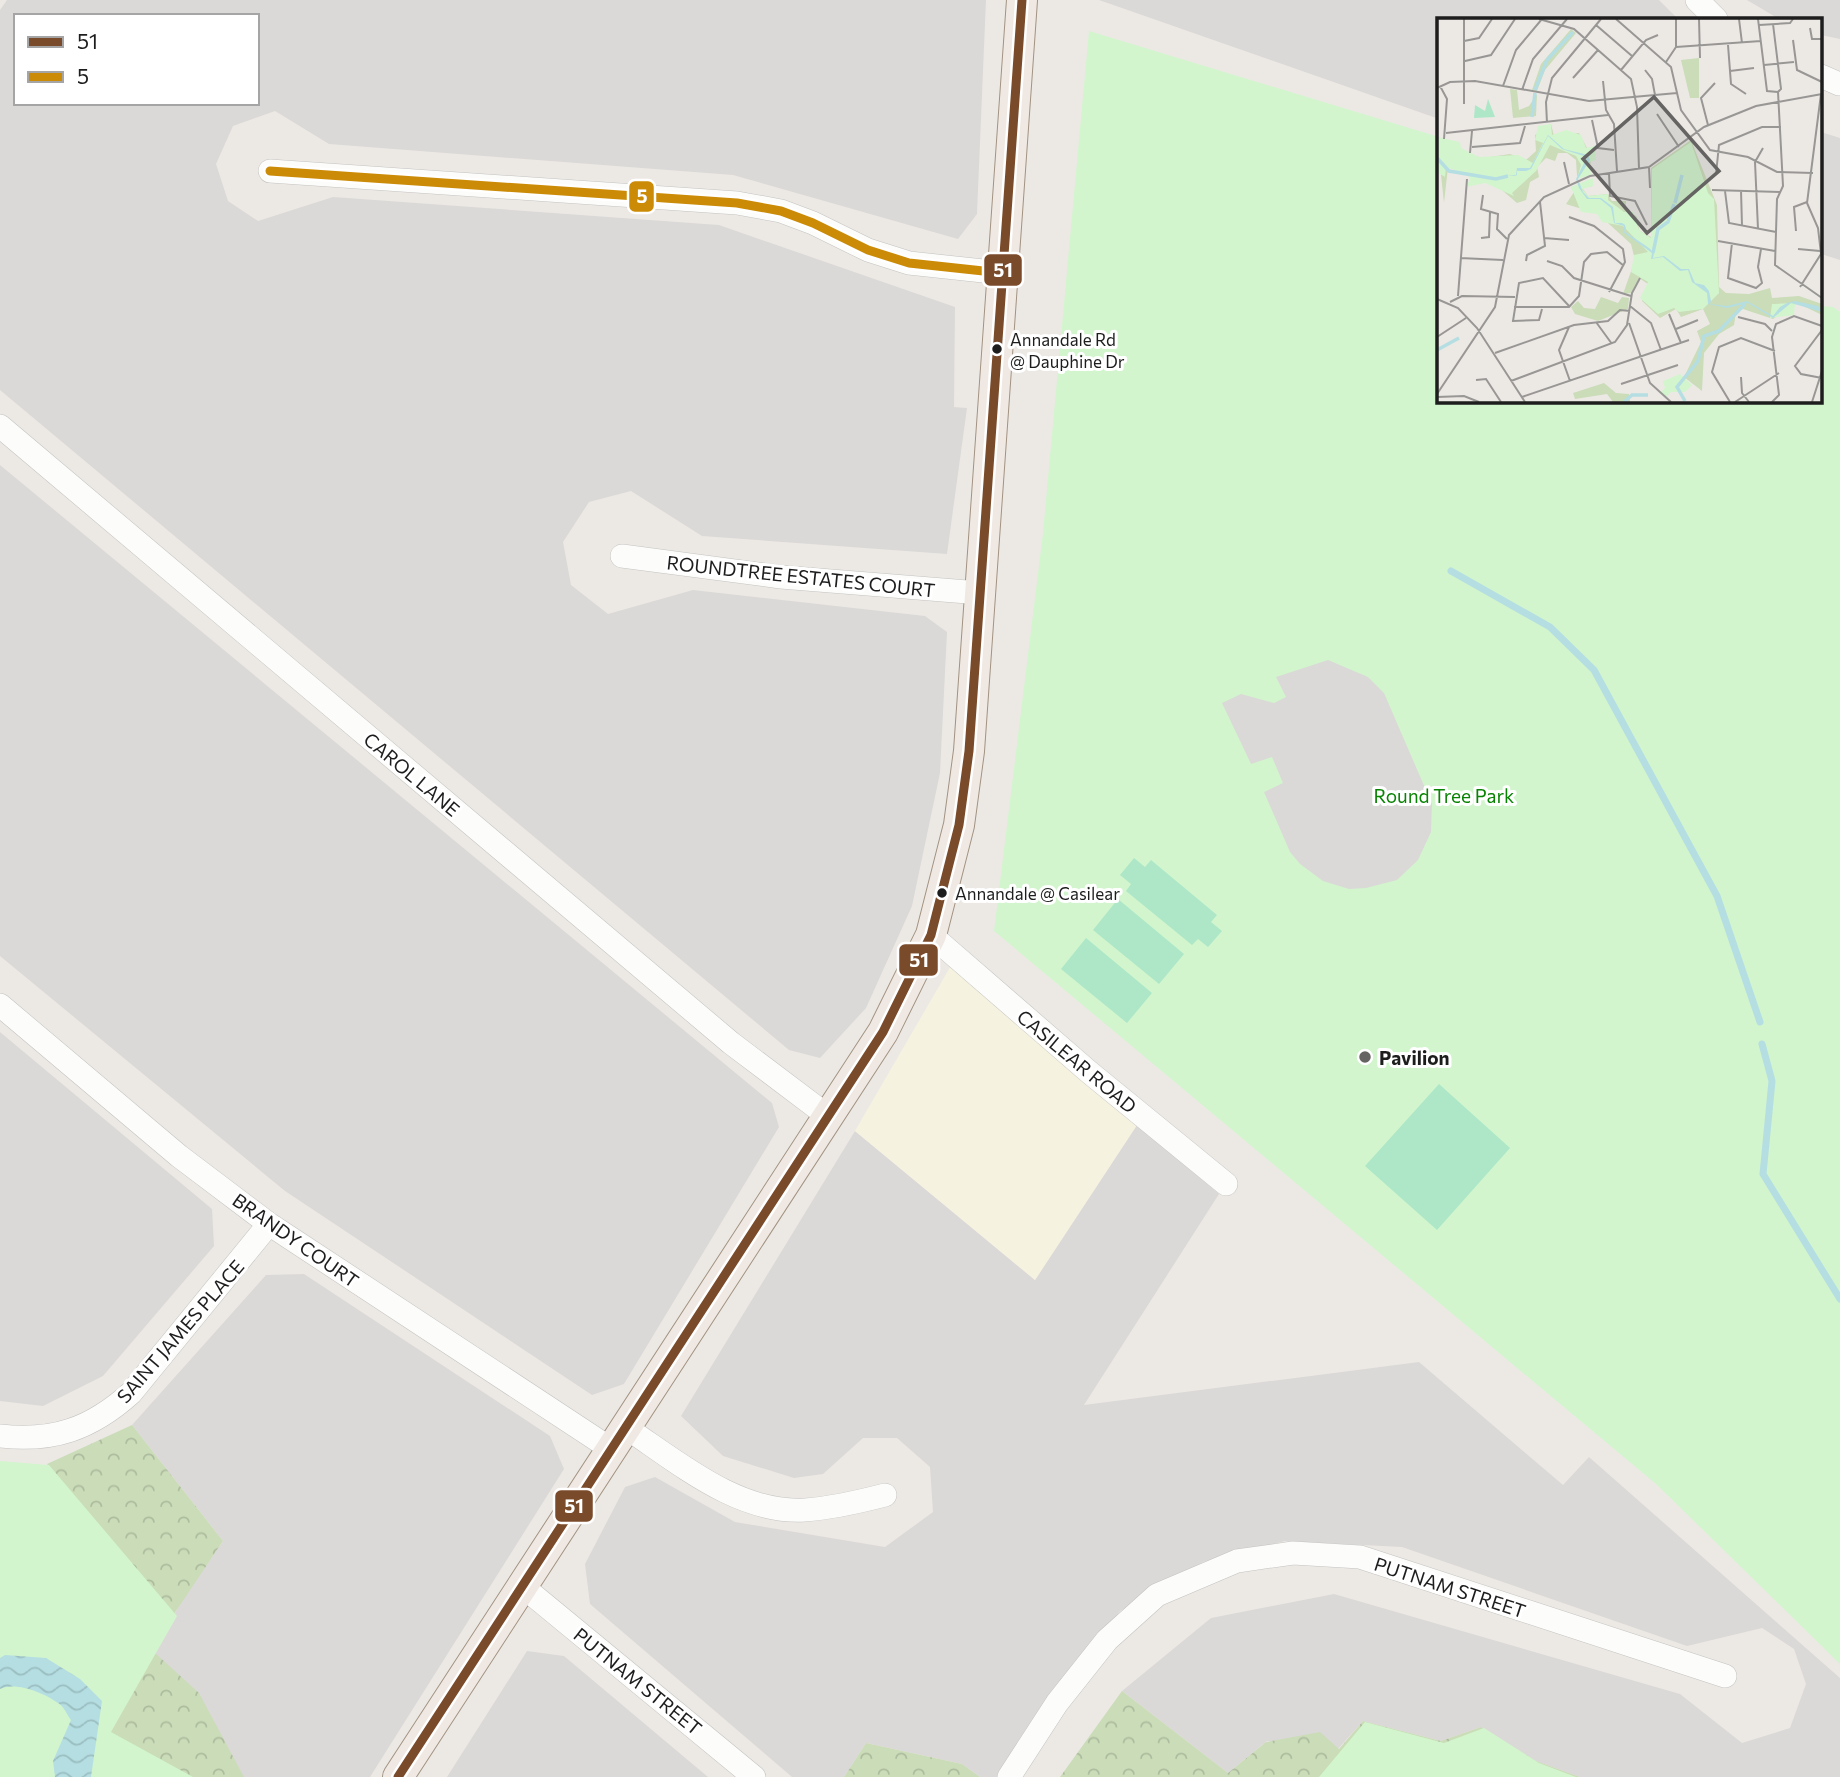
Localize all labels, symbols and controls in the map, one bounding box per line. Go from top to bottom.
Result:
legend [14,14,259,105]
inset map [1437,18,1822,402]
text: 51 [77,28,98,53]
text: 5 [77,63,89,88]
line badge: 5 [628,180,655,213]
text: 5 [636,184,648,207]
line badge: 51 [983,253,1023,287]
text: 51 [993,258,1013,281]
place label: Annandale Rd @ Dauphine Dr [1010,329,1125,372]
marker: Annandale Rd @ Dauphine Dr [990,342,1004,356]
street label: ROUNDTREE ESTATES COURT [666,550,936,602]
street label: CAROL LANE [359,727,465,821]
park label: Round Tree Park [1374,784,1514,807]
place label: Annandale @ Casilear [955,883,1120,904]
marker: Annandale @ Casilear [935,886,949,900]
line badge: 51 [898,943,939,977]
text: 51 [909,948,929,971]
street label: CASILEAR ROAD [1013,1004,1141,1118]
place label: Pavilion [1379,1046,1450,1069]
marker: Pavilion [1357,1049,1373,1065]
street label: BRANDY COURT [229,1188,363,1292]
street label: SAINT JAMES PLACE [112,1255,248,1407]
line badge: 51 [554,1489,594,1523]
text: 51 [564,1494,584,1517]
street label: PUTNAM STREET [1371,1552,1529,1622]
street label: PUTNAM STREET [569,1622,707,1740]

